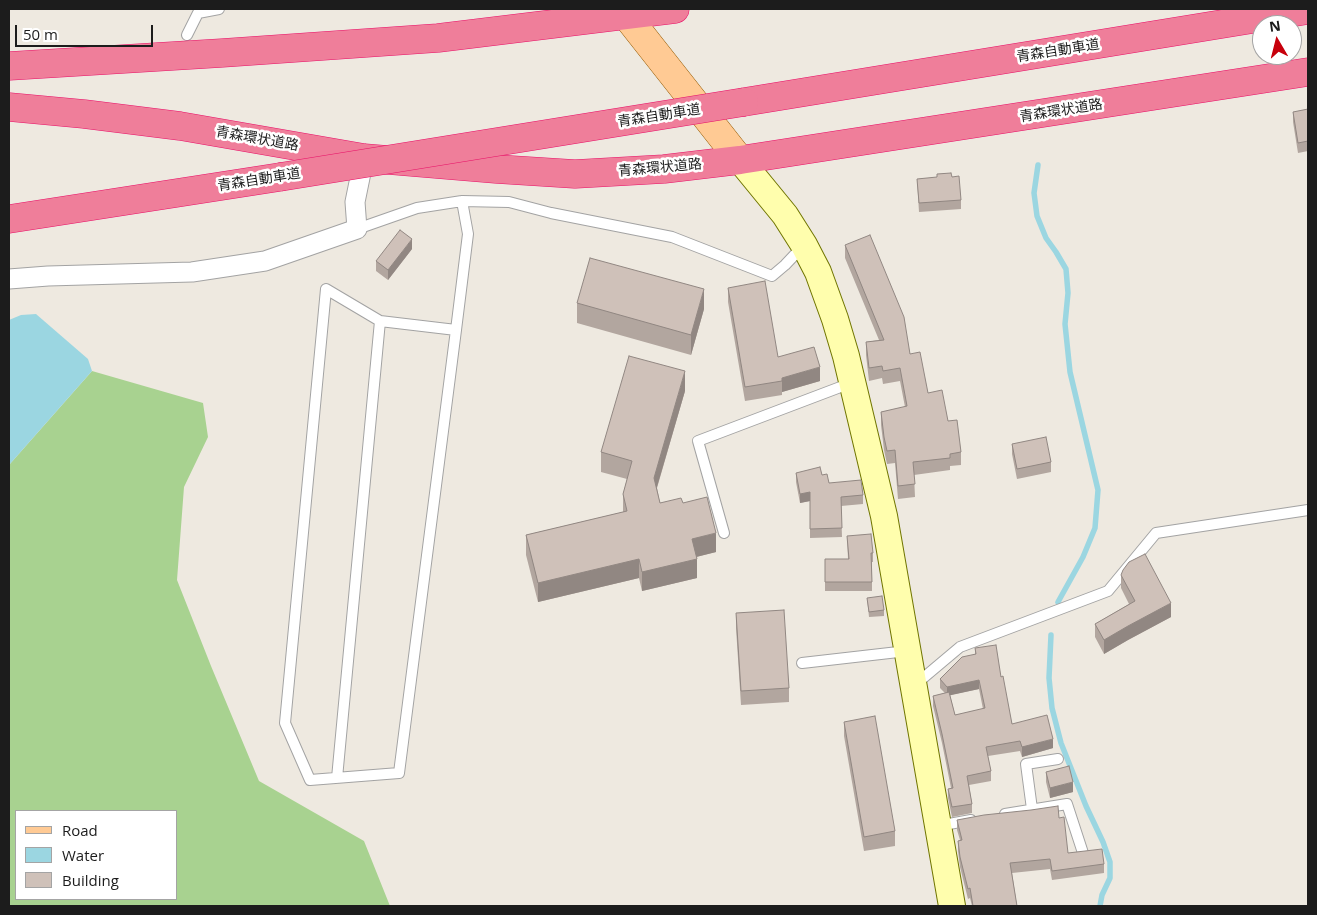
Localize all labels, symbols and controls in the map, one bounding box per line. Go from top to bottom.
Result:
scale bar [18,15,155,47]
north arrow [1252,15,1302,65]
text: N [1268,15,1282,36]
text: 50 m [23,24,58,44]
street label: 青森自動車道 [1015,36,1101,66]
street label: 青森環状道路 [1018,96,1104,126]
street label: 青森自動車道 [616,101,702,131]
street label: 青森環状道路 [214,123,300,155]
street label: 青森環状道路 [617,156,703,180]
street label: 青森自動車道 [216,165,302,195]
legend [15,810,178,900]
text: Road [62,820,98,840]
text: Water [62,845,104,865]
text: Building [62,870,119,890]

